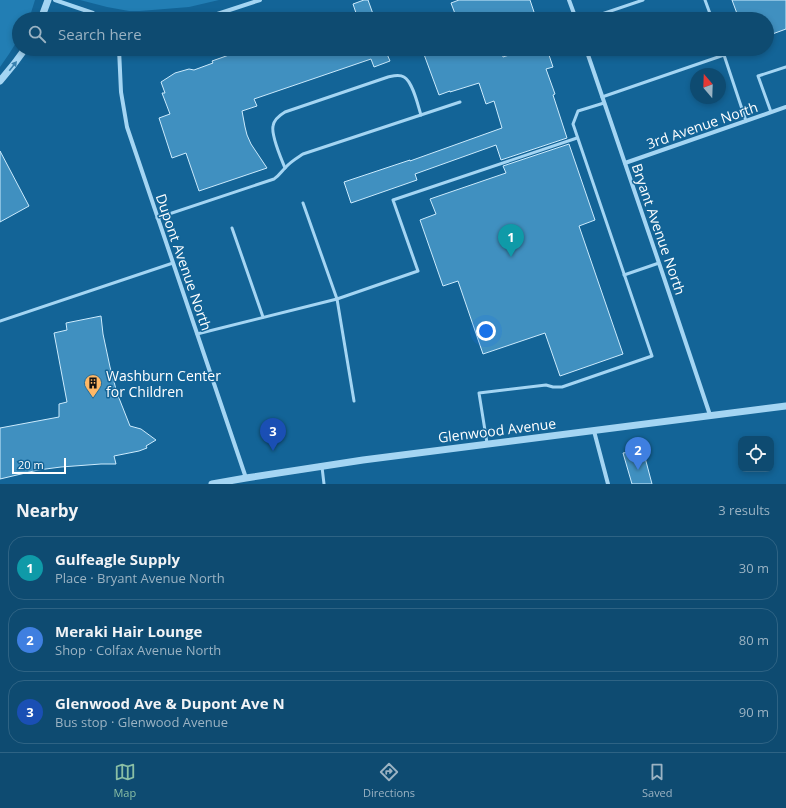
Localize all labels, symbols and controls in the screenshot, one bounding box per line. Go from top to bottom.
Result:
search box [12,12,774,56]
icon: search [26,23,48,45]
text: Search here [58,24,142,44]
one-way arrow [9,60,17,71]
north arrow [690,68,726,104]
street label: 3rd Avenue North [644,97,760,153]
street label: Bryant Avenue North [628,161,690,297]
street label: Dupont Avenue North [152,191,216,333]
pin: 1 [498,224,524,257]
your location [476,321,496,341]
place label: Washburn Center for Children [106,366,221,401]
building icon: Washburn Center for Children [83,373,103,398]
street label: Glenwood Avenue [437,413,557,447]
pin: 3 [260,418,286,451]
map controls [738,436,774,472]
button: locate [738,436,774,472]
pin: 2 [625,437,651,470]
scale bar [12,456,66,475]
text: 20 m [18,457,44,472]
text: Nearby [16,499,78,522]
text: 3 results [718,501,770,519]
text: Gulfeagle Supply [55,549,180,569]
text: 1 [26,559,34,577]
text: 30 m [739,559,769,577]
text: Place · Bryant Avenue North [55,569,225,587]
text: Meraki Hair Lounge [55,621,202,641]
text: 2 [26,631,34,649]
text: 80 m [739,631,769,649]
text: Shop · Colfax Avenue North [55,641,221,659]
text: Glenwood Ave & Dupont Ave N [55,693,285,713]
text: 3 [26,703,34,721]
text: 90 m [739,703,769,721]
text: Bus stop · Glenwood Avenue [55,713,228,731]
tab: Map [113,761,136,800]
tab: Directions [363,761,415,800]
tab: Saved [642,761,673,800]

